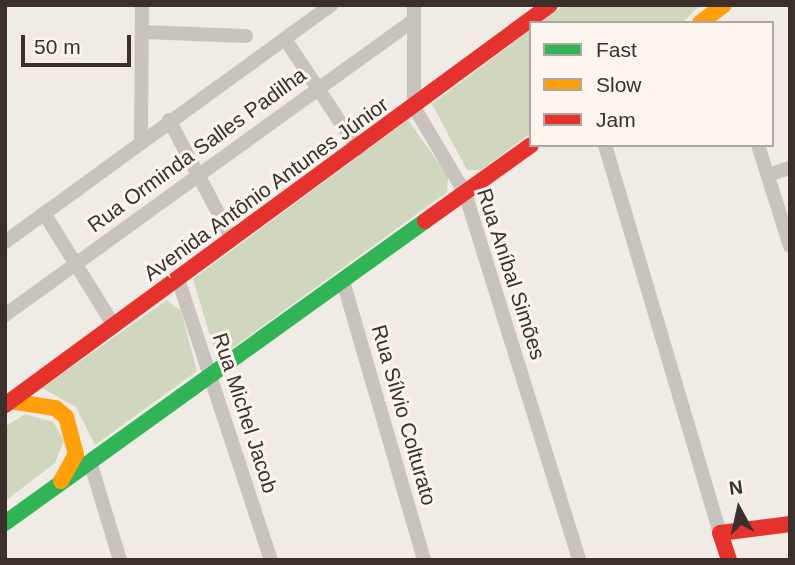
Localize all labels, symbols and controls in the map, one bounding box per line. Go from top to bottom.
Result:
scale bar [24,21,135,65]
legend [529,21,774,147]
text: 50 m [34,35,81,58]
text: Fast [596,38,637,61]
street label: Rua Orminda Salles Padilha [83,62,311,238]
text: Slow [596,73,642,96]
street label: Avenida Antônio Antunes Júnior [138,91,394,287]
text: Jam [596,108,636,131]
street label: Rua Aníbal Simões [471,185,551,363]
street label: Rua Sílvio Colturato [366,322,442,508]
street label: Rua Michel Jacob [207,330,283,496]
north arrow [704,474,774,544]
text: N [728,476,744,499]

